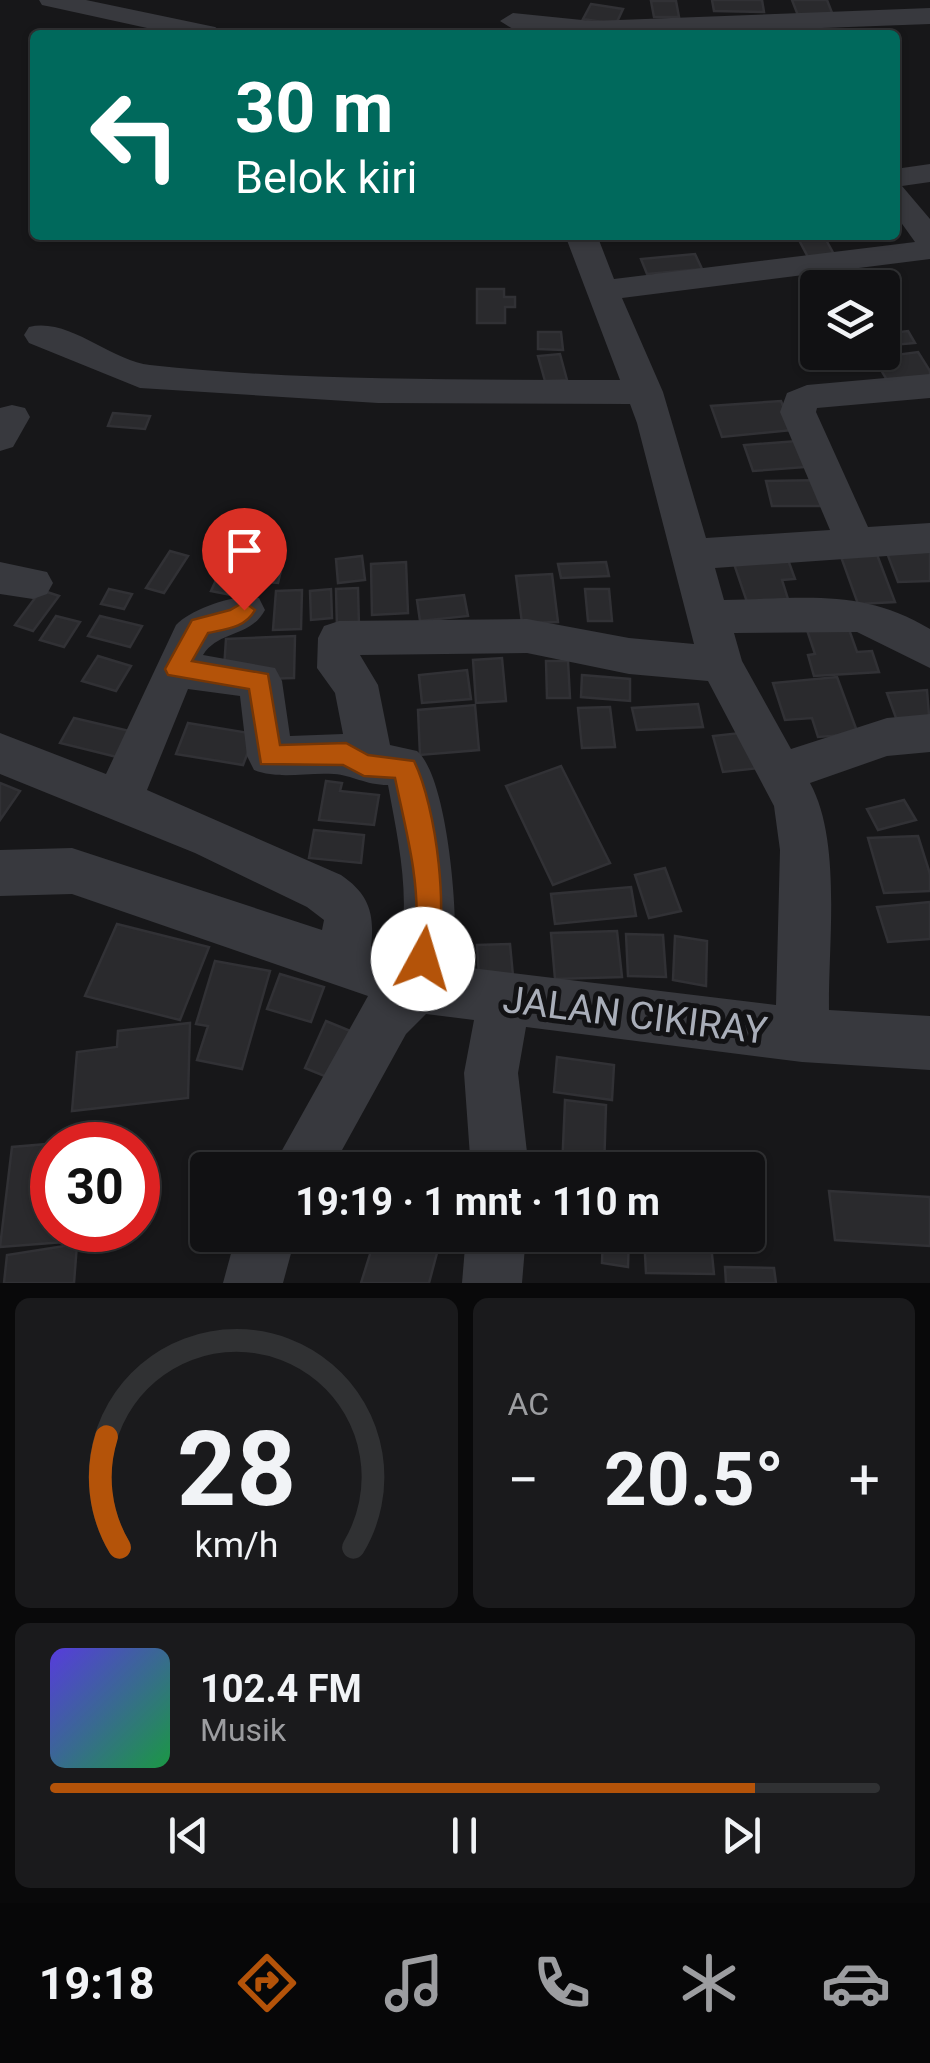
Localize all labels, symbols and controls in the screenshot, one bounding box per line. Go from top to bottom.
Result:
text: 30 m [235,67,393,149]
icon: left [70,70,200,200]
text: Belok kiri [235,151,417,204]
map controls [800,270,900,370]
button: layers [800,270,900,370]
pin [202,508,287,611]
icon: arrive [217,523,272,578]
position arrow [371,907,475,1011]
street label: JALAN CIKIRAY [500,977,770,1053]
speed limit sign: 30 [30,1122,160,1252]
text: 19:19 · 1 mnt · 110 m [295,1180,660,1224]
text: AC [508,1385,549,1423]
text: 28 [177,1409,296,1530]
text: 20.5° [604,1435,784,1523]
text: − [508,1448,539,1512]
text: + [849,1448,880,1512]
text: km/h [194,1524,278,1566]
text: 102.4 FM [200,1667,362,1711]
text: Musik [200,1711,286,1749]
icon: previous [161,1808,216,1863]
icon: pause [437,1808,492,1863]
icon: next [714,1808,769,1863]
icon: directions [232,1948,302,2018]
icon: music [379,1948,449,2018]
icon: phone [527,1948,597,2018]
icon: climate [674,1948,744,2018]
icon: car [821,1948,891,2018]
text: 19:18 [39,1957,155,2010]

